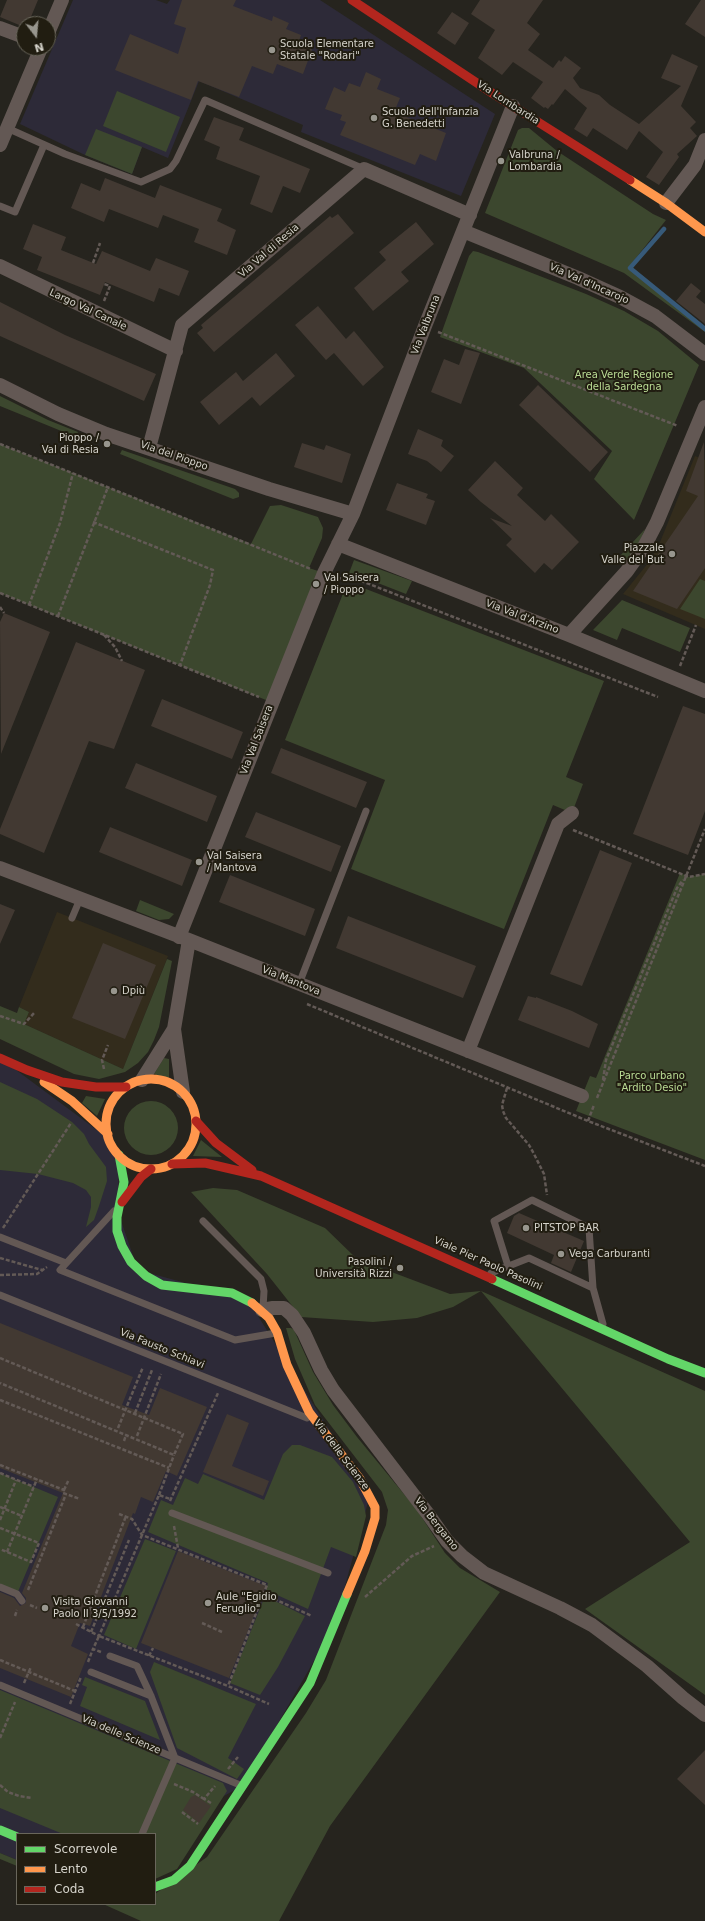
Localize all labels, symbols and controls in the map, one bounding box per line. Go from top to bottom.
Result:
north arrow [16,16,56,56]
place label: Scuola Elementare Statale "Rodari" [280,38,374,62]
text: N [33,40,45,55]
marker: Scuola Elementare Statale "Rodari" [267,45,277,55]
street label: Via Lombardia [475,78,541,128]
place label: Scuola dell'Infanzia G. Benedetti [382,106,479,130]
marker: Scuola dell'Infanzia G. Benedetti [369,113,379,123]
place label: Valbruna / Lombardia [509,149,562,172]
marker: Valbruna / Lombardia [496,156,506,166]
street label: Via Val di Resia [236,222,302,280]
street label: Via Val d'Incarojo [547,261,631,307]
street label: Largo Val Canale [47,287,129,333]
street label: Via Valbruna [409,293,443,357]
park label: Area Verde Regione della Sardegna [575,369,673,392]
place label: Pioppo / Val di Resia [42,432,99,456]
marker: Pioppo / Val di Resia [102,439,112,449]
street label: Via del Pioppo [139,439,209,473]
place label: Piazzale Valle del But [601,542,664,566]
marker: Piazzale Valle del But [667,549,677,559]
place label: Val Saisera / Pioppo [324,572,379,596]
marker: Val Saisera / Pioppo [311,579,321,589]
street label: Via Val d'Arzino [484,598,560,636]
street label: Via Val Saisera [238,703,276,777]
place label: Val Saisera / Mantova [207,850,262,874]
marker: Val Saisera / Mantova [194,857,204,867]
street label: Via Mantova [260,964,322,998]
place label: Dpiù [122,985,145,997]
marker: Dpiù [109,986,119,996]
park label: Parco urbano "Ardito Desio" [617,1070,687,1094]
place label: PITSTOP BAR [534,1222,599,1234]
marker: PITSTOP BAR [521,1223,531,1233]
street label: Viale Pier Paolo Pasolini [432,1235,544,1293]
place label: Vega Carburanti [569,1248,650,1260]
marker: Vega Carburanti [556,1249,566,1259]
place label: Pasolini / Università Rizzi [315,1256,392,1280]
marker: Pasolini / Università Rizzi [395,1263,405,1273]
street label: Via Fausto Schiavi [118,1327,206,1371]
street label: Via delle Scienze [311,1418,371,1492]
street label: Via Bergamo [412,1495,460,1553]
place label: Aule "Egidio Feruglio" [216,1591,277,1614]
place label: Visita Giovanni Paolo II 3/5/1992 [53,1596,137,1620]
marker: Aule "Egidio Feruglio" [203,1598,213,1608]
marker: Visita Giovanni Paolo II 3/5/1992 [40,1603,50,1613]
street label: Via delle Scienze [80,1713,162,1757]
legend [16,1833,156,1905]
text: Scorrevole [54,1842,118,1856]
text: Lento [54,1862,88,1876]
text: Coda [54,1882,85,1896]

